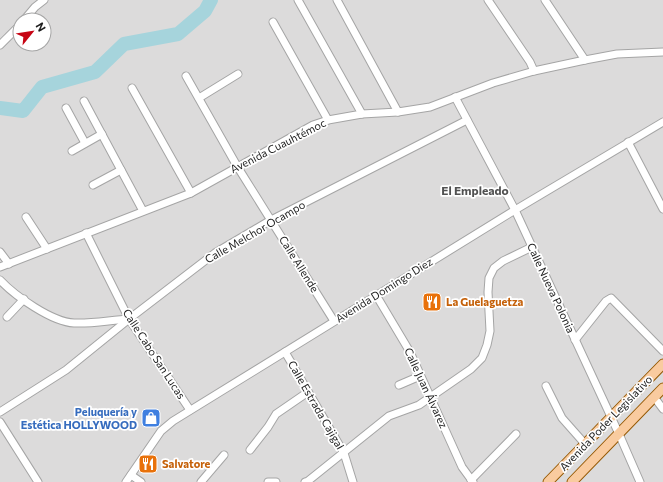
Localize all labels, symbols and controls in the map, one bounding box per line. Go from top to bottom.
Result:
north arrow [12,12,52,52]
text: N [33,20,49,34]
street label: Avenida Cuauhtémoc [228,116,328,175]
district label: El Empleado [441,183,509,197]
street label: Calle Melchor Ocampo [202,197,308,266]
street label: Calle Allende [277,233,322,295]
street label: Calle Nueva Polonia [525,241,578,335]
street label: Avenida Domingo Diez [333,254,435,325]
restaurant icon: La Guelaguetza [421,291,443,313]
place label: La Guelaguetza [446,295,524,308]
street label: Calle Cabo San Lucas [121,306,188,401]
street label: Calle Juan Álvarez [401,345,452,431]
street label: Calle Estrada Cajigal [286,358,347,451]
street label: Avenida Poder Legislativo [557,372,655,473]
place label: Peluquería y Estética HOLLYWOOD [21,405,137,431]
shop icon: Peluquería y Estética HOLLYWOOD [140,407,162,429]
restaurant icon: Salvatore [137,453,159,475]
place label: Salvatore [162,457,211,470]

